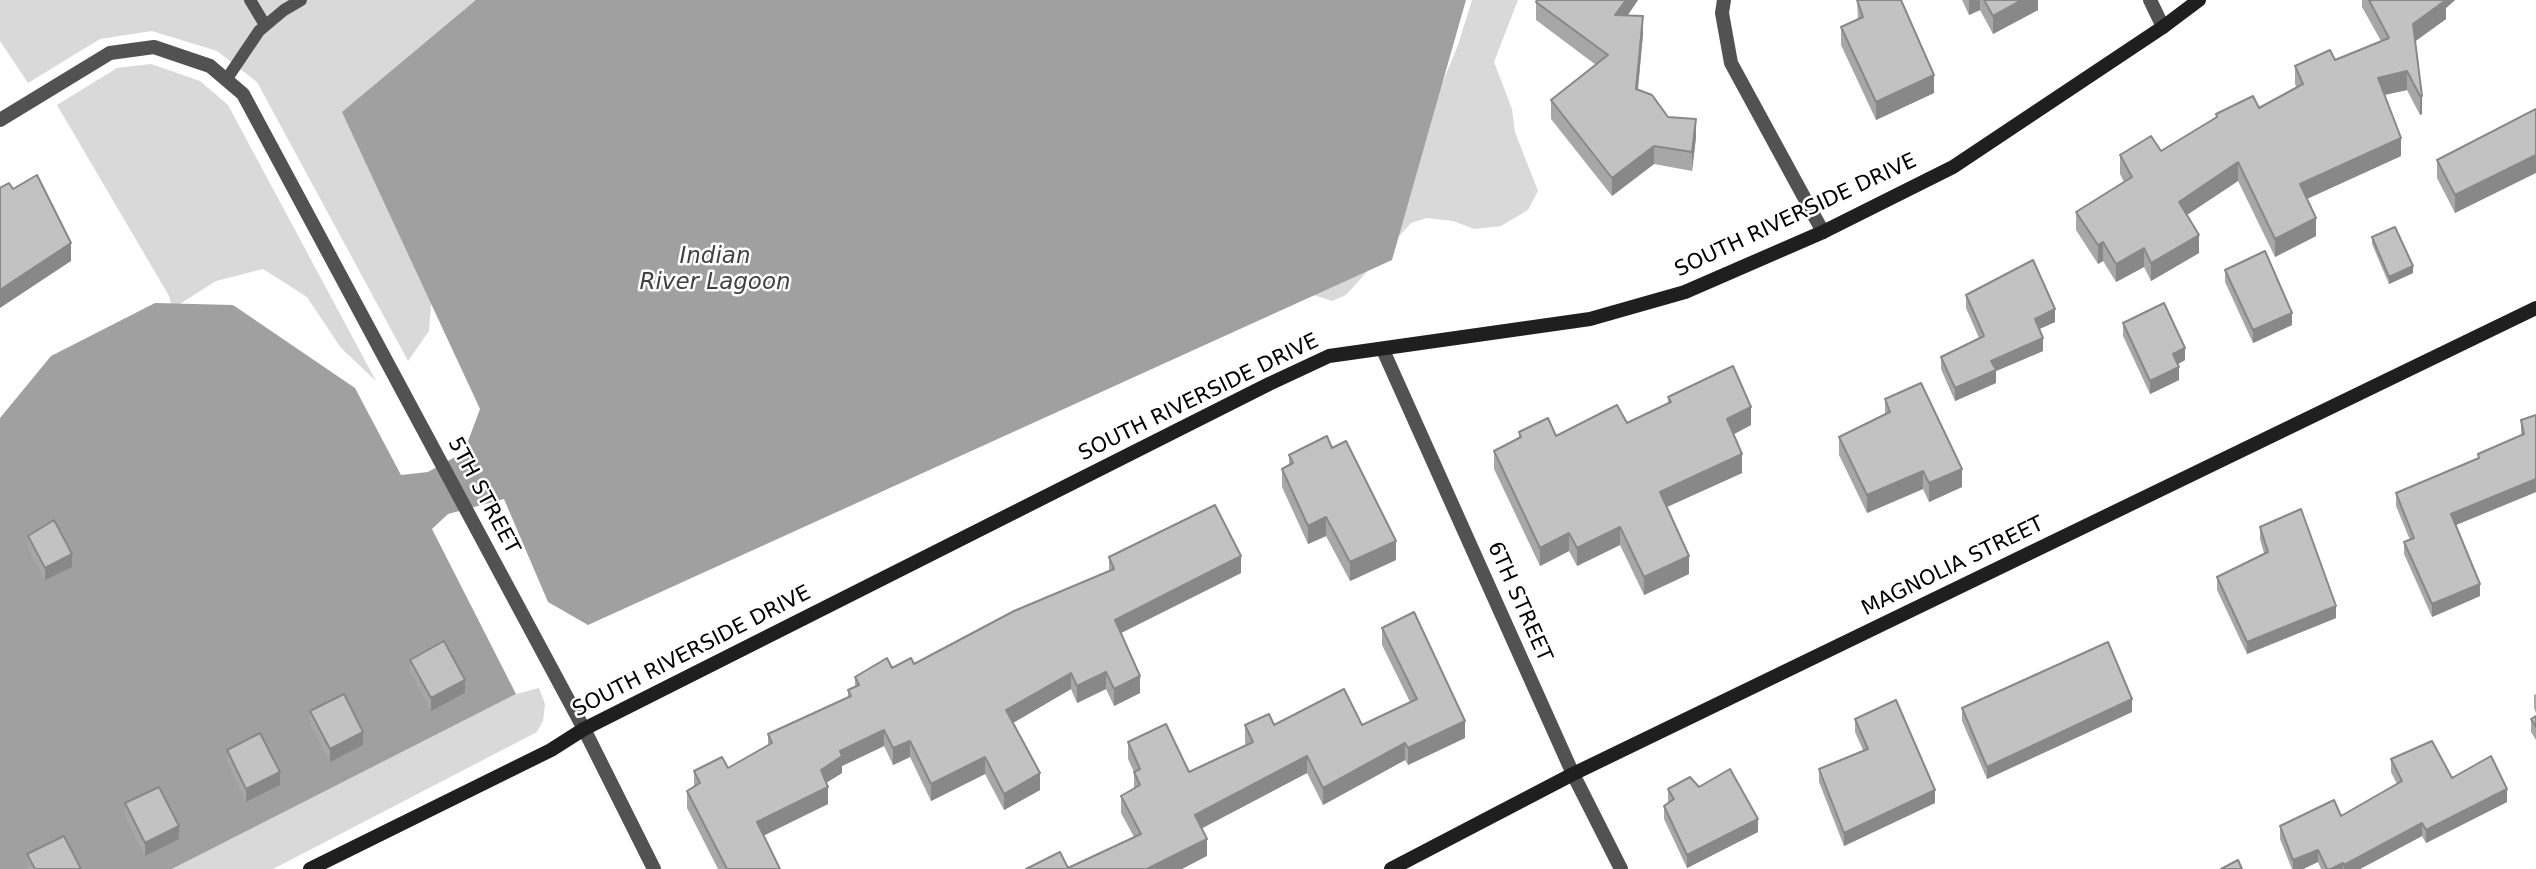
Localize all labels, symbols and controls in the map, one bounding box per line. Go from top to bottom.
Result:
street label: SOUTH RIVERSIDE DRIVE [1671,149,1921,283]
water label: Indian River Lagoon [639,243,791,297]
street label: SOUTH RIVERSIDE DRIVE [1075,329,1323,467]
street label: 5TH STREET [442,433,524,559]
street label: MAGNOLIA STREET [1858,512,2048,622]
street label: 6TH STREET [1481,538,1557,666]
street label: SOUTH RIVERSIDE DRIVE [569,581,815,723]

